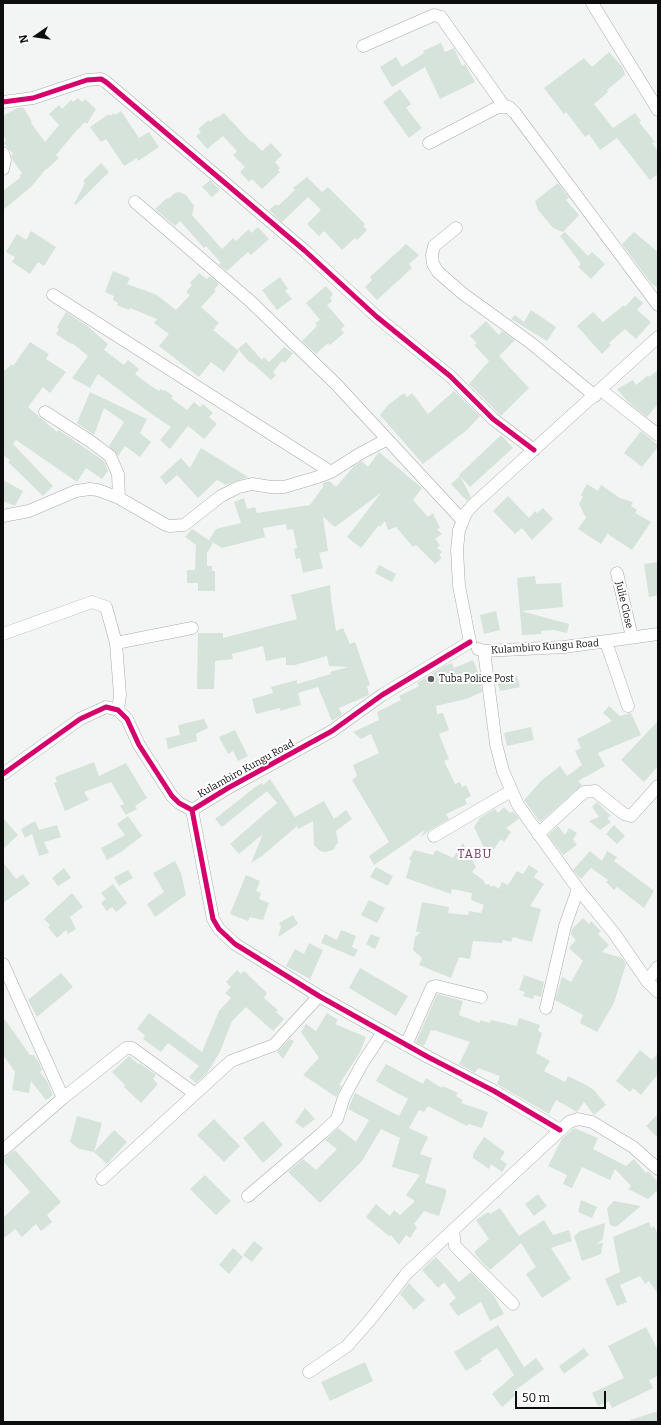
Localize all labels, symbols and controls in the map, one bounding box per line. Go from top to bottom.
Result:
north arrow [16,16,56,56]
text: N [17,33,31,44]
street label: Julie Close [613,580,635,630]
street label: Kulambiro Kungu Road [491,637,599,657]
place label: Tuba Police Post [439,673,514,685]
marker: Tuba Police Post [426,674,436,684]
street label: Kulambiro Kungu Road [196,738,296,800]
district label: TABU [458,848,492,862]
scale bar [517,1383,608,1409]
text: 50 m [522,1391,550,1405]

